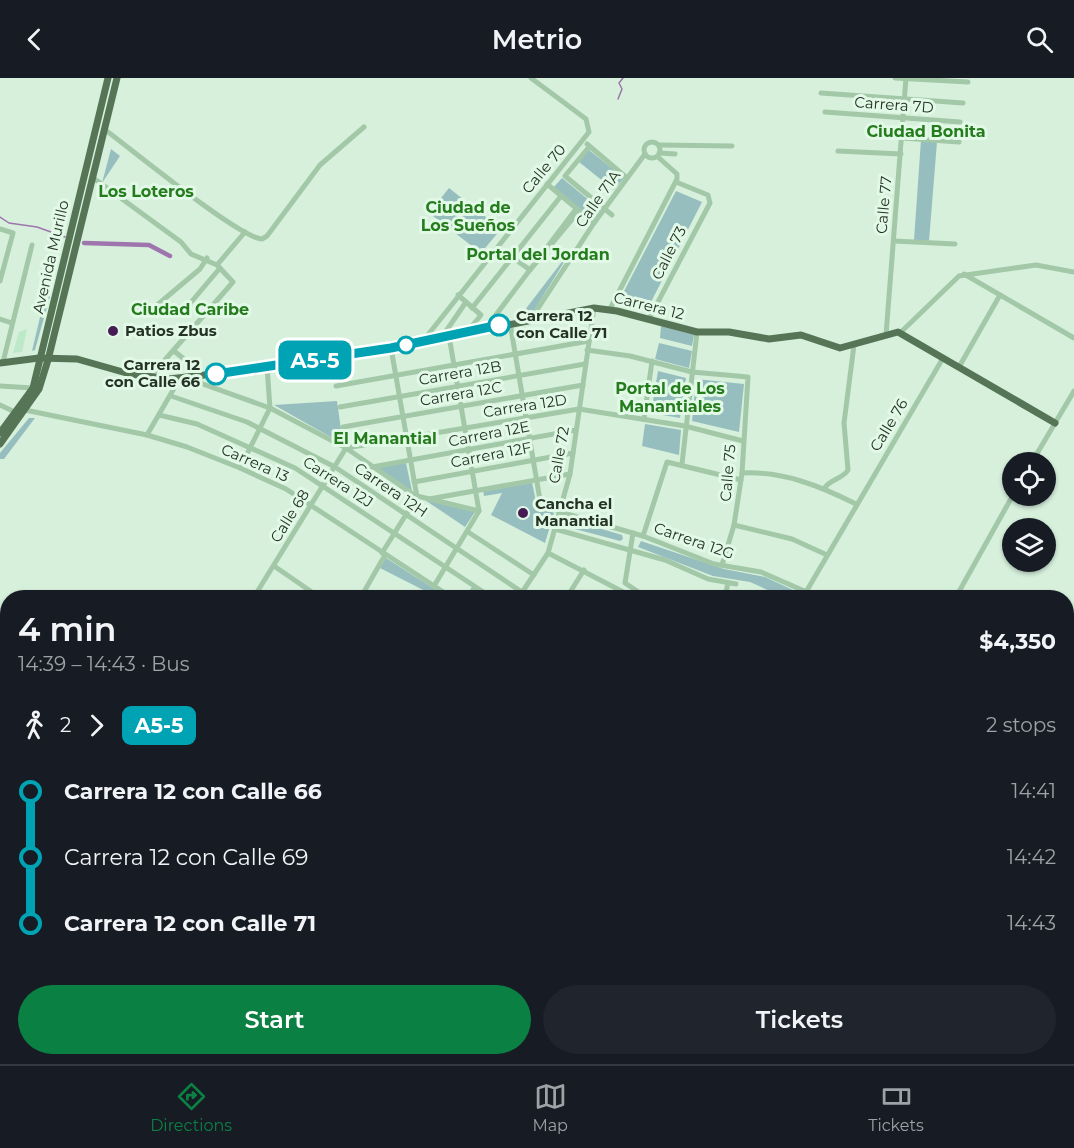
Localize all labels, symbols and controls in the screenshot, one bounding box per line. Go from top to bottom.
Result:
icon: back [18,23,51,56]
text: Metrio [492,23,582,56]
icon: search [1023,23,1056,56]
street label: Carrera 7D [854,92,934,117]
district label: Ciudad Bonita [866,122,986,141]
street label: Calle 70 [517,140,570,197]
street label: Calle 71A [571,166,624,231]
street label: Calle 77 [872,175,896,235]
district label: Los Loteros [98,182,194,201]
street label: Avenida Murillo [28,198,73,316]
district label: Ciudad de Los Sueños [421,198,516,235]
street label: Calle 73 [647,223,690,283]
district label: Portal del Jordan [466,245,610,264]
street label: Carrera 12 [612,288,686,323]
district label: Ciudad Caribe [131,300,249,319]
place label: Carrera 12 con Calle 71 [516,306,607,342]
marker: Carrera 12 con Calle 71 [488,314,510,336]
place label: Patios Zbus [125,321,217,340]
marker: Patios Zbus [106,324,120,338]
unlabelled marker [397,336,415,354]
line badge: A5-5 [273,340,357,380]
text: A5-5 [290,348,340,373]
place label: Carrera 12 con Calle 66 [105,355,200,391]
street label: Carrera 12B [417,356,503,389]
marker: Carrera 12 con Calle 66 [205,363,227,385]
street label: Carrera 12C [418,377,504,410]
district label: Portal de Los Manantiales [615,379,725,416]
street label: Carrera 12D [482,390,568,422]
street label: Calle 76 [865,395,912,455]
street label: Carrera 12E [447,416,531,451]
street label: Calle 72 [544,425,573,485]
district label: El Manantial [333,429,437,448]
street label: Carrera 12F [449,437,533,472]
street label: Carrera 13 [218,439,292,486]
street label: Calle 75 [716,443,739,502]
street label: Carrera 12J [300,452,377,511]
map controls [1002,452,1056,572]
button: locate [1002,452,1056,506]
street label: Carrera 12H [351,458,432,521]
street label: Calle 68 [266,486,313,546]
place label: Cancha el Manantial [535,494,613,530]
marker: Cancha el Manantial [516,506,530,520]
street label: Carrera 12G [651,518,737,563]
button: layers [1002,518,1056,572]
text: 4 min [18,609,116,649]
text: $4,350 [979,628,1056,655]
text: 14:39 – 14:43 · Bus [18,652,190,676]
icon: walk [18,709,51,742]
icon: forward [80,709,113,742]
text: 2 [60,713,71,737]
text: A5-5 [134,713,184,738]
text: 2 stops [986,713,1056,737]
text: Carrera 12 con Calle 66 [64,778,322,805]
text: 14:41 [1011,779,1056,803]
text: Carrera 12 con Calle 69 [64,844,308,871]
text: 14:42 [1007,845,1056,869]
text: Carrera 12 con Calle 71 [64,910,316,937]
text: 14:43 [1007,911,1056,935]
button: Start [18,985,531,1054]
button: Tickets [543,985,1056,1054]
tab: Directions [150,1080,232,1135]
tab: Map [532,1080,568,1135]
tab: Tickets [868,1080,924,1135]

